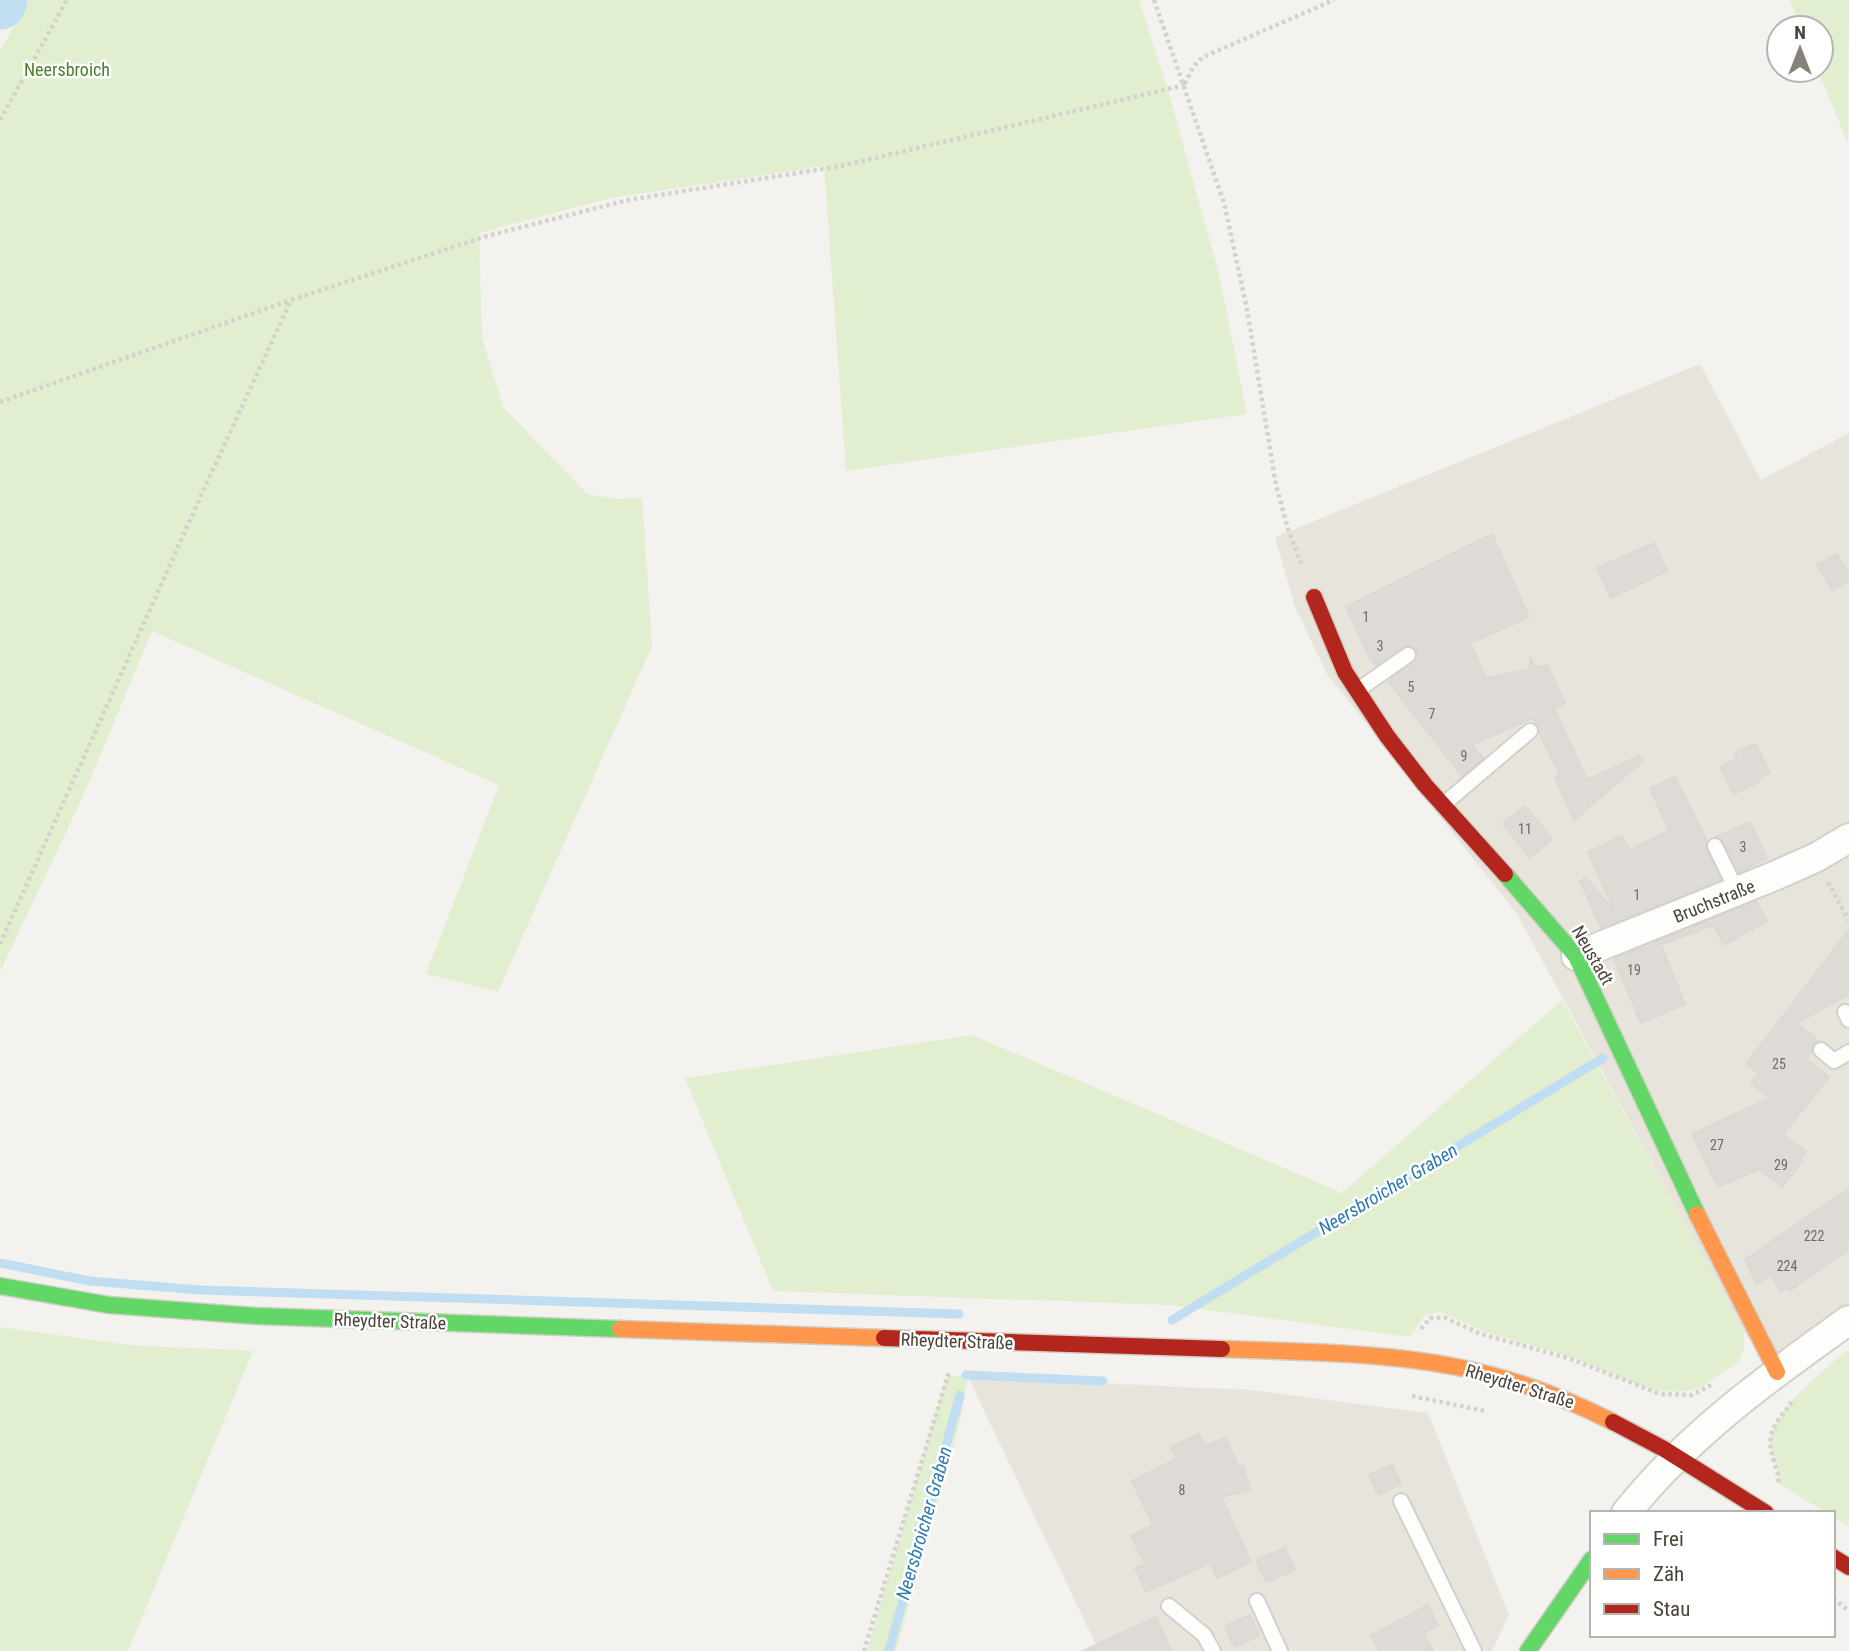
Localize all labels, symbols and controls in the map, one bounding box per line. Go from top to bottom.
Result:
north arrow [1765,14,1835,84]
text: N [1794,21,1806,44]
park label: Neersbroich [24,59,110,80]
house number: 1 [1363,609,1369,625]
house number: 3 [1377,638,1383,654]
house number: 5 [1408,679,1415,695]
house number: 7 [1429,706,1436,722]
house number: 9 [1461,748,1467,764]
house number: 11 [1518,821,1532,837]
house number: 3 [1740,839,1746,855]
street label: Bruchstraße [1670,875,1758,927]
house number: 1 [1634,887,1640,903]
street label: Neustadt [1568,922,1618,988]
house number: 19 [1627,962,1641,978]
house number: 25 [1772,1056,1786,1072]
house number: 27 [1710,1137,1724,1153]
water label: Neersbroicher Graben [1314,1138,1462,1240]
house number: 29 [1774,1157,1788,1173]
house number: 222 [1804,1228,1824,1244]
house number: 224 [1777,1258,1797,1274]
street label: Rheydter Straße [333,1309,447,1333]
street label: Rheydter Straße [900,1329,1014,1353]
street label: Rheydter Straße [1463,1360,1577,1412]
water label: Neersbroicher Graben [891,1444,957,1602]
house number: 8 [1179,1482,1186,1498]
legend [1590,1511,1835,1637]
text: Frei [1653,1527,1684,1551]
text: Zäh [1653,1562,1684,1586]
text: Stau [1653,1597,1690,1621]

